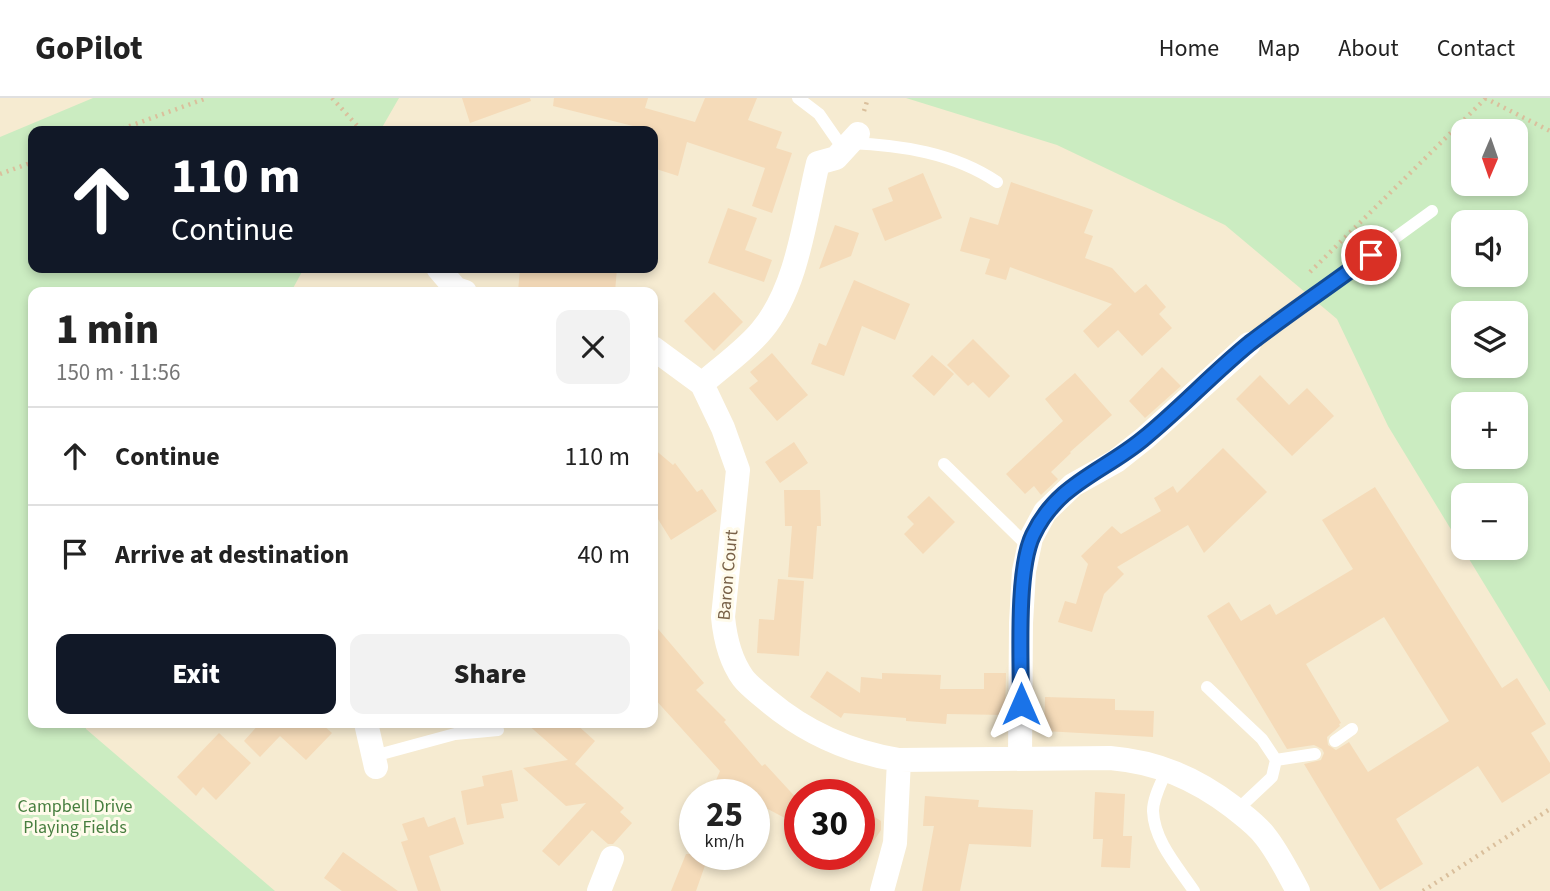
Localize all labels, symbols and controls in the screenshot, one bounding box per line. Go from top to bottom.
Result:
text: GoPilot [35,25,143,72]
text: Home [1159,31,1219,66]
text: Map [1257,31,1300,66]
text: About [1338,31,1399,66]
text: Contact [1437,31,1515,66]
north arrow [1451,119,1528,196]
map controls [1451,119,1528,560]
text: 110 m [171,142,300,212]
icon: ahead [56,154,147,245]
text: Continue [171,207,294,253]
button: sound [1451,210,1528,287]
pin [1341,225,1401,285]
icon: arrive [1352,236,1390,274]
text: 1 min [56,300,159,360]
button: layers [1451,301,1528,378]
button: close [556,310,630,384]
text: 150 m · 11:56 [56,356,180,389]
button: + [1451,392,1528,469]
icon: ahead [56,437,94,475]
text: Continue [115,438,220,475]
text: 110 m [564,438,630,475]
button: − [1451,483,1528,560]
street label: Baron Court [712,529,744,621]
icon: arrive [56,535,94,573]
text: Arrive at destination [115,536,349,573]
text: 40 m [577,536,630,573]
button: Exit [56,634,336,714]
button: Share [350,634,630,714]
position arrow [984,667,1058,741]
speed limit sign: 30 [784,779,875,870]
text: 25 [706,790,743,840]
park label: Campbell Drive Playing Fields [18,794,133,840]
text: km/h [705,829,744,854]

